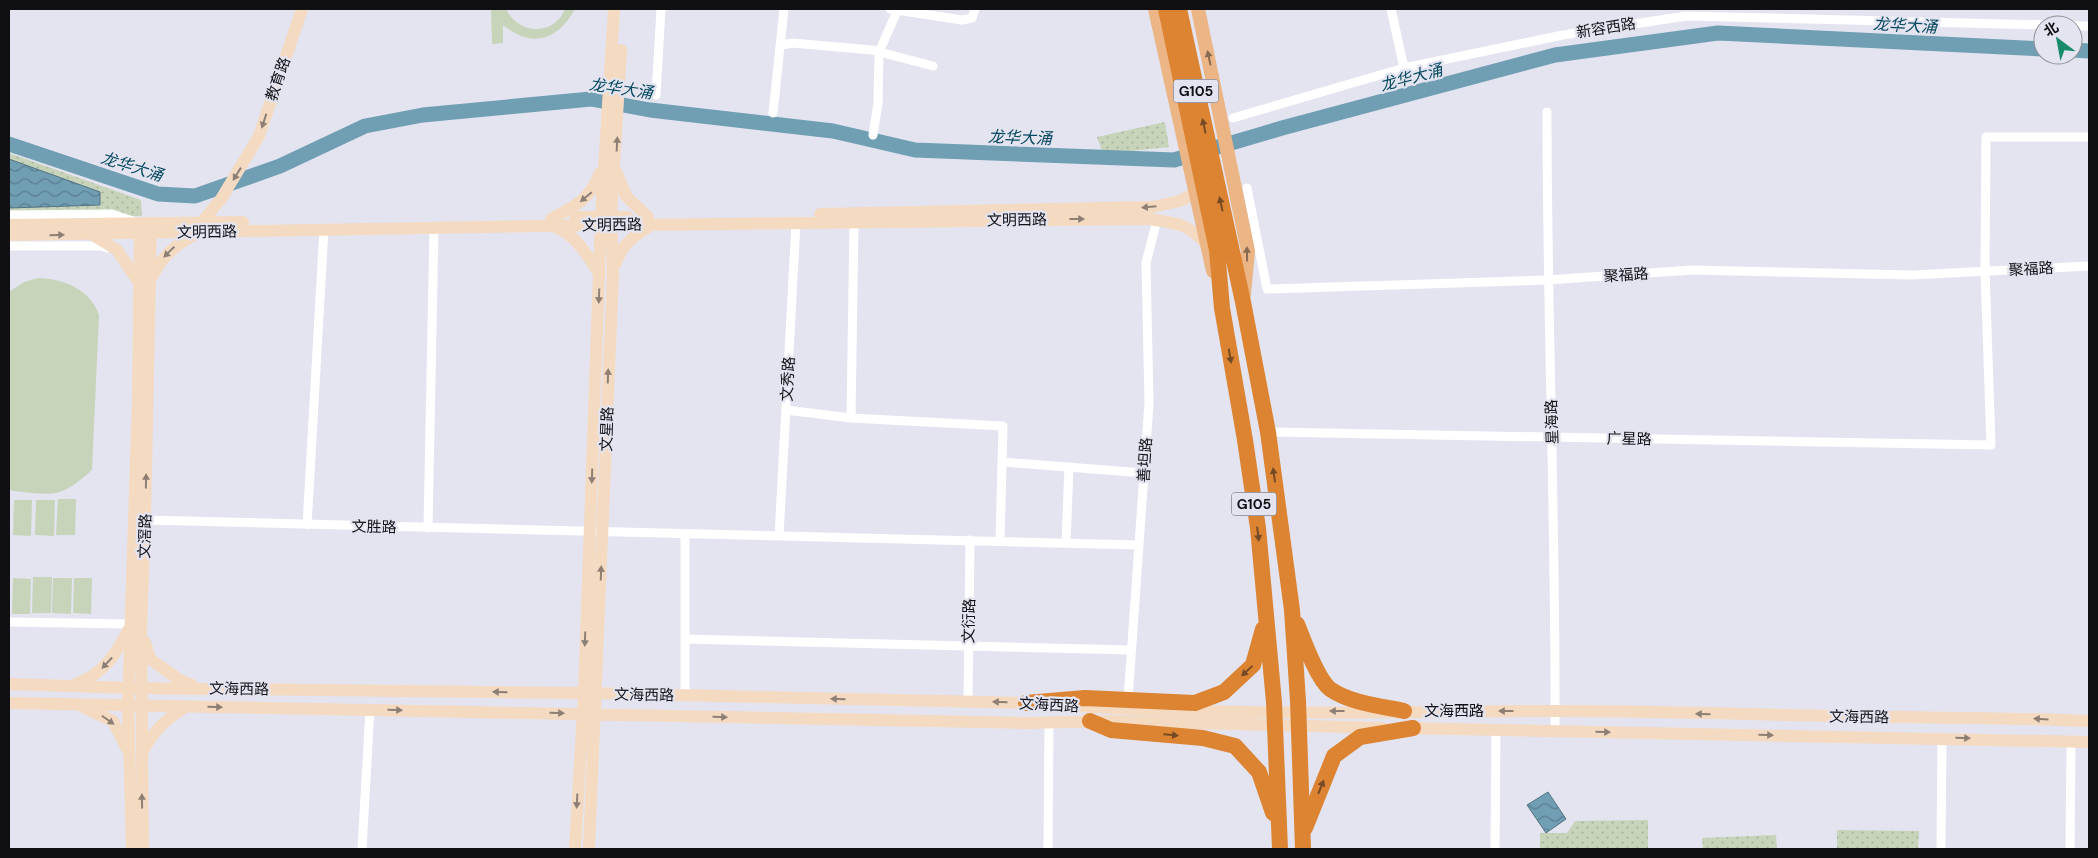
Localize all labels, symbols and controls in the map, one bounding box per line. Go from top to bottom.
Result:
street label: 新容西路 [1575,13,1637,43]
water label: 龙华大涌 [1872,13,1939,38]
north arrow [2033,15,2083,65]
text: 北 [2040,18,2062,40]
one-way arrow [1204,50,1212,66]
street label: 教育路 [261,54,295,104]
water label: 龙华大涌 [1377,59,1447,96]
water label: 龙华大涌 [588,74,656,104]
road number: G105 [1174,80,1218,102]
one-way arrow [260,114,267,129]
one-way arrow [1199,117,1207,133]
water label: 龙华大涌 [988,126,1054,149]
one-way arrow [613,136,621,152]
water label: 龙华大涌 [98,147,167,186]
one-way arrow [232,167,242,181]
one-way arrow [580,191,593,202]
one-way arrow [1216,195,1224,211]
one-way arrow [1141,203,1157,211]
street label: 文明西路 [987,209,1047,231]
street label: 文明西路 [582,214,642,236]
one-way arrow [1070,215,1086,223]
street label: 文明西路 [177,221,237,243]
one-way arrow [50,230,66,238]
one-way arrow [163,246,175,258]
one-way arrow [1243,246,1251,262]
street label: 聚福路 [2008,258,2054,280]
street label: 聚福路 [1603,263,1649,287]
one-way arrow [595,289,603,305]
one-way arrow [1227,348,1235,364]
street label: 文秀路 [777,356,799,402]
one-way arrow [605,368,613,384]
street label: 星海路 [1541,399,1563,445]
street label: 文星路 [596,406,618,452]
street label: 广星路 [1606,429,1652,449]
street label: 善坦路 [1133,437,1157,483]
one-way arrow [1270,467,1278,483]
one-way arrow [587,468,595,484]
one-way arrow [142,472,150,488]
road number: G105 [1232,492,1276,516]
street label: 文滘路 [134,513,156,559]
street label: 文胜路 [351,517,397,537]
one-way arrow [1255,526,1263,542]
one-way arrow [598,565,606,581]
street label: 文衍路 [959,598,979,644]
one-way arrow [581,631,589,647]
one-way arrow [101,657,113,669]
one-way arrow [1241,665,1253,677]
street label: 文海西路 [209,678,269,700]
street label: 文海西路 [614,684,674,706]
one-way arrow [492,688,508,696]
street label: 文海西路 [1019,693,1079,717]
one-way arrow [829,695,845,703]
one-way arrow [992,698,1008,706]
street label: 文海西路 [1424,701,1484,721]
one-way arrow [207,703,223,711]
one-way arrow [387,706,403,714]
street label: 文海西路 [1829,706,1889,728]
one-way arrow [1329,707,1345,715]
one-way arrow [1498,707,1514,715]
one-way arrow [550,709,566,717]
one-way arrow [1695,709,1711,717]
one-way arrow [712,713,728,721]
one-way arrow [2032,714,2048,722]
one-way arrow [101,715,115,724]
one-way arrow [1596,728,1612,736]
one-way arrow [1164,731,1180,739]
one-way arrow [1758,731,1774,739]
one-way arrow [1956,735,1972,743]
one-way arrow [1318,780,1326,794]
one-way arrow [138,792,146,808]
one-way arrow [572,793,580,809]

